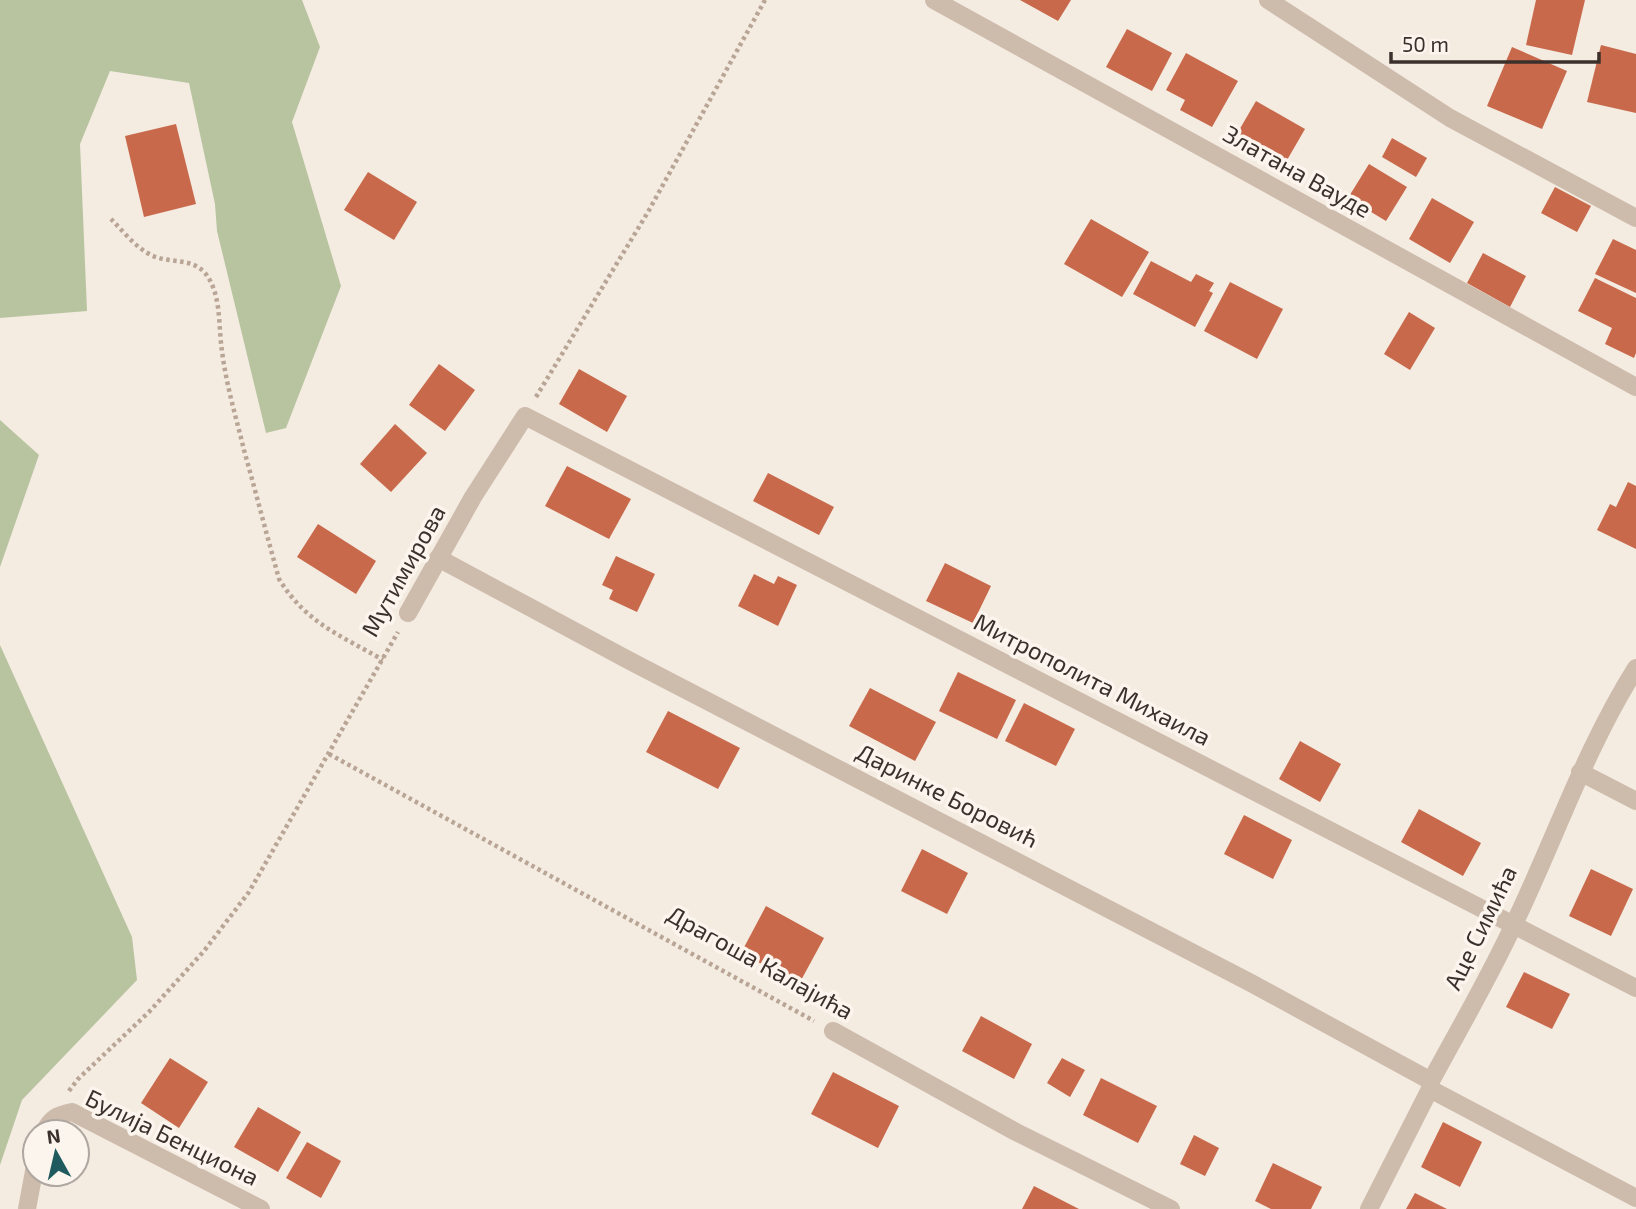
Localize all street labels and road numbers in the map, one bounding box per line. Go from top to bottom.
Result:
street label: Златана Вауде [1218,118,1377,224]
street label: Мутимирова [355,499,452,642]
street label: Митрополита Михаила [969,606,1216,751]
street label: Даринке Боровић [852,736,1043,853]
street label: Аце Симића [1437,861,1522,994]
street label: Драгоша Калајића [663,899,859,1025]
street label: Булија Бенциона [81,1082,264,1192]

